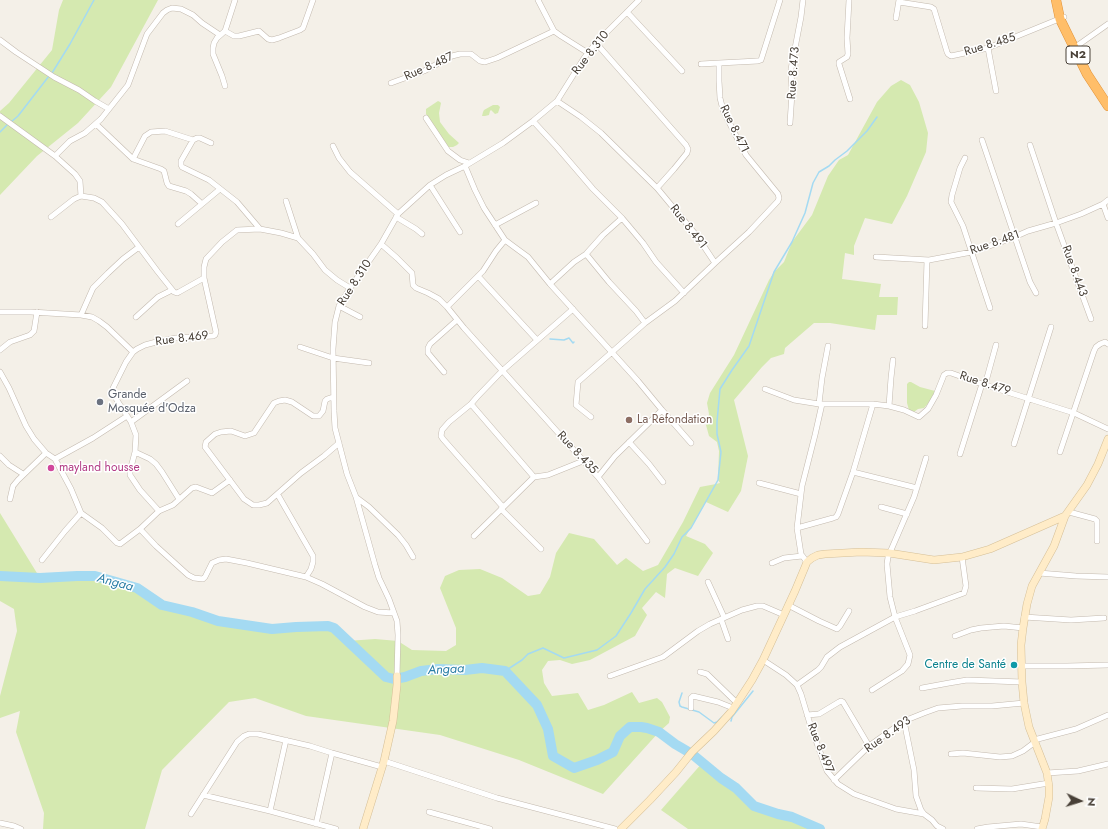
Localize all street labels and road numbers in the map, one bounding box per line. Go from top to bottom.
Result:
street label: Rue 8.310 [569,28,613,78]
street label: Rue 8.485 [963,30,1017,60]
street label: Rue 8.473 [785,46,803,100]
road number: N2 [1066,46,1090,64]
street label: Rue 8.487 [402,50,456,84]
street label: Rue 8.471 [716,103,752,155]
street label: Rue 8.491 [666,202,710,252]
street label: Rue 8.481 [968,228,1022,258]
street label: Rue 8.443 [1058,243,1090,299]
street label: Rue 8.310 [335,257,375,309]
street label: Rue 8.469 [155,329,209,349]
street label: Rue 8.479 [958,369,1012,399]
street label: Rue 8.435 [554,429,600,477]
street label: Rue 8.493 [862,714,914,756]
street label: Rue 8.497 [803,721,837,775]

